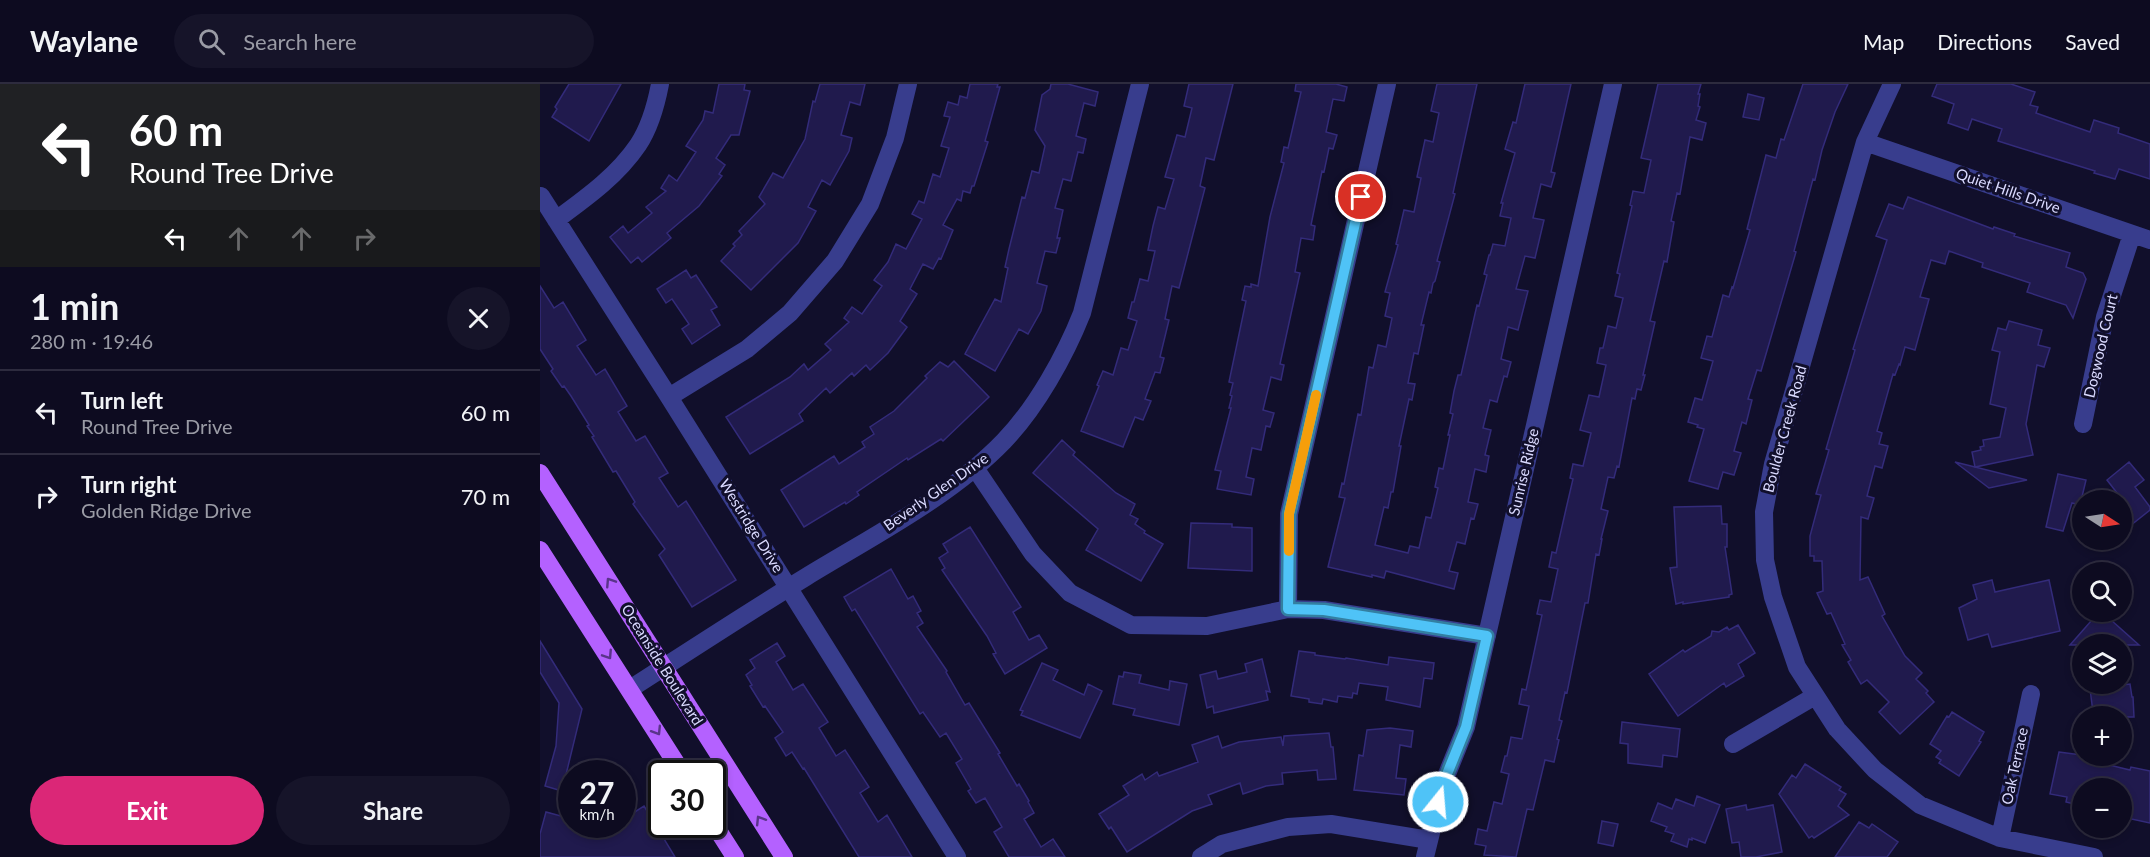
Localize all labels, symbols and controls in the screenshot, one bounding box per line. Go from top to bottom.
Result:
search box [174,14,594,68]
text: Waylane [30,24,138,58]
icon: search [195,25,228,58]
text: Search here [243,28,357,55]
text: Map [1863,29,1904,54]
text: Directions [1937,29,2032,54]
text: Saved [2065,29,2120,54]
text: 60 m [129,105,223,155]
icon: left [30,108,108,186]
text: Round Tree Drive [129,156,334,189]
street label: Quiet Hills Drive [1954,164,2063,216]
pin [1335,171,1386,222]
icon: arrive [1344,180,1377,213]
icon: left [159,222,192,255]
icon: ahead [222,222,255,255]
icon: ahead [285,222,318,255]
icon: right [348,222,381,255]
text: 1 min [30,284,119,328]
button: close [447,287,510,350]
street label: Dogwood Court [2079,291,2121,399]
text: 280 m · 19:46 [30,329,153,353]
street label: Boulder Creek Road [1758,363,1810,494]
text: Turn left [81,387,163,414]
icon: left [30,396,63,429]
text: 60 m [461,399,510,426]
text: Round Tree Drive [81,414,233,438]
street label: Sunrise Ridge [1504,426,1542,517]
street label: Beverly Glen Drive [880,448,991,534]
text: Turn right [81,471,176,498]
street label: Westridge Drive [716,475,788,576]
icon: right [30,480,63,513]
text: 70 m [461,483,510,510]
north arrow [2072,490,2132,550]
map controls [2072,490,2132,838]
text: Golden Ridge Drive [81,498,252,522]
button: search [2072,562,2132,622]
one-way arrow [606,578,617,589]
street label: Oceanside Boulevard [618,601,707,728]
button: layers [2072,634,2132,694]
one-way arrow [601,648,612,659]
button: + [2072,706,2132,766]
one-way arrow [649,725,661,735]
street label: Oak Terrace [1997,725,2031,806]
speed limit sign: 30 [648,760,726,838]
position arrow [1406,770,1470,834]
text: 27 [580,774,614,810]
button: Exit [30,776,264,845]
button: Share [276,776,510,845]
button: − [2072,778,2132,838]
text: km/h [579,805,615,823]
one-way arrow [756,816,768,826]

